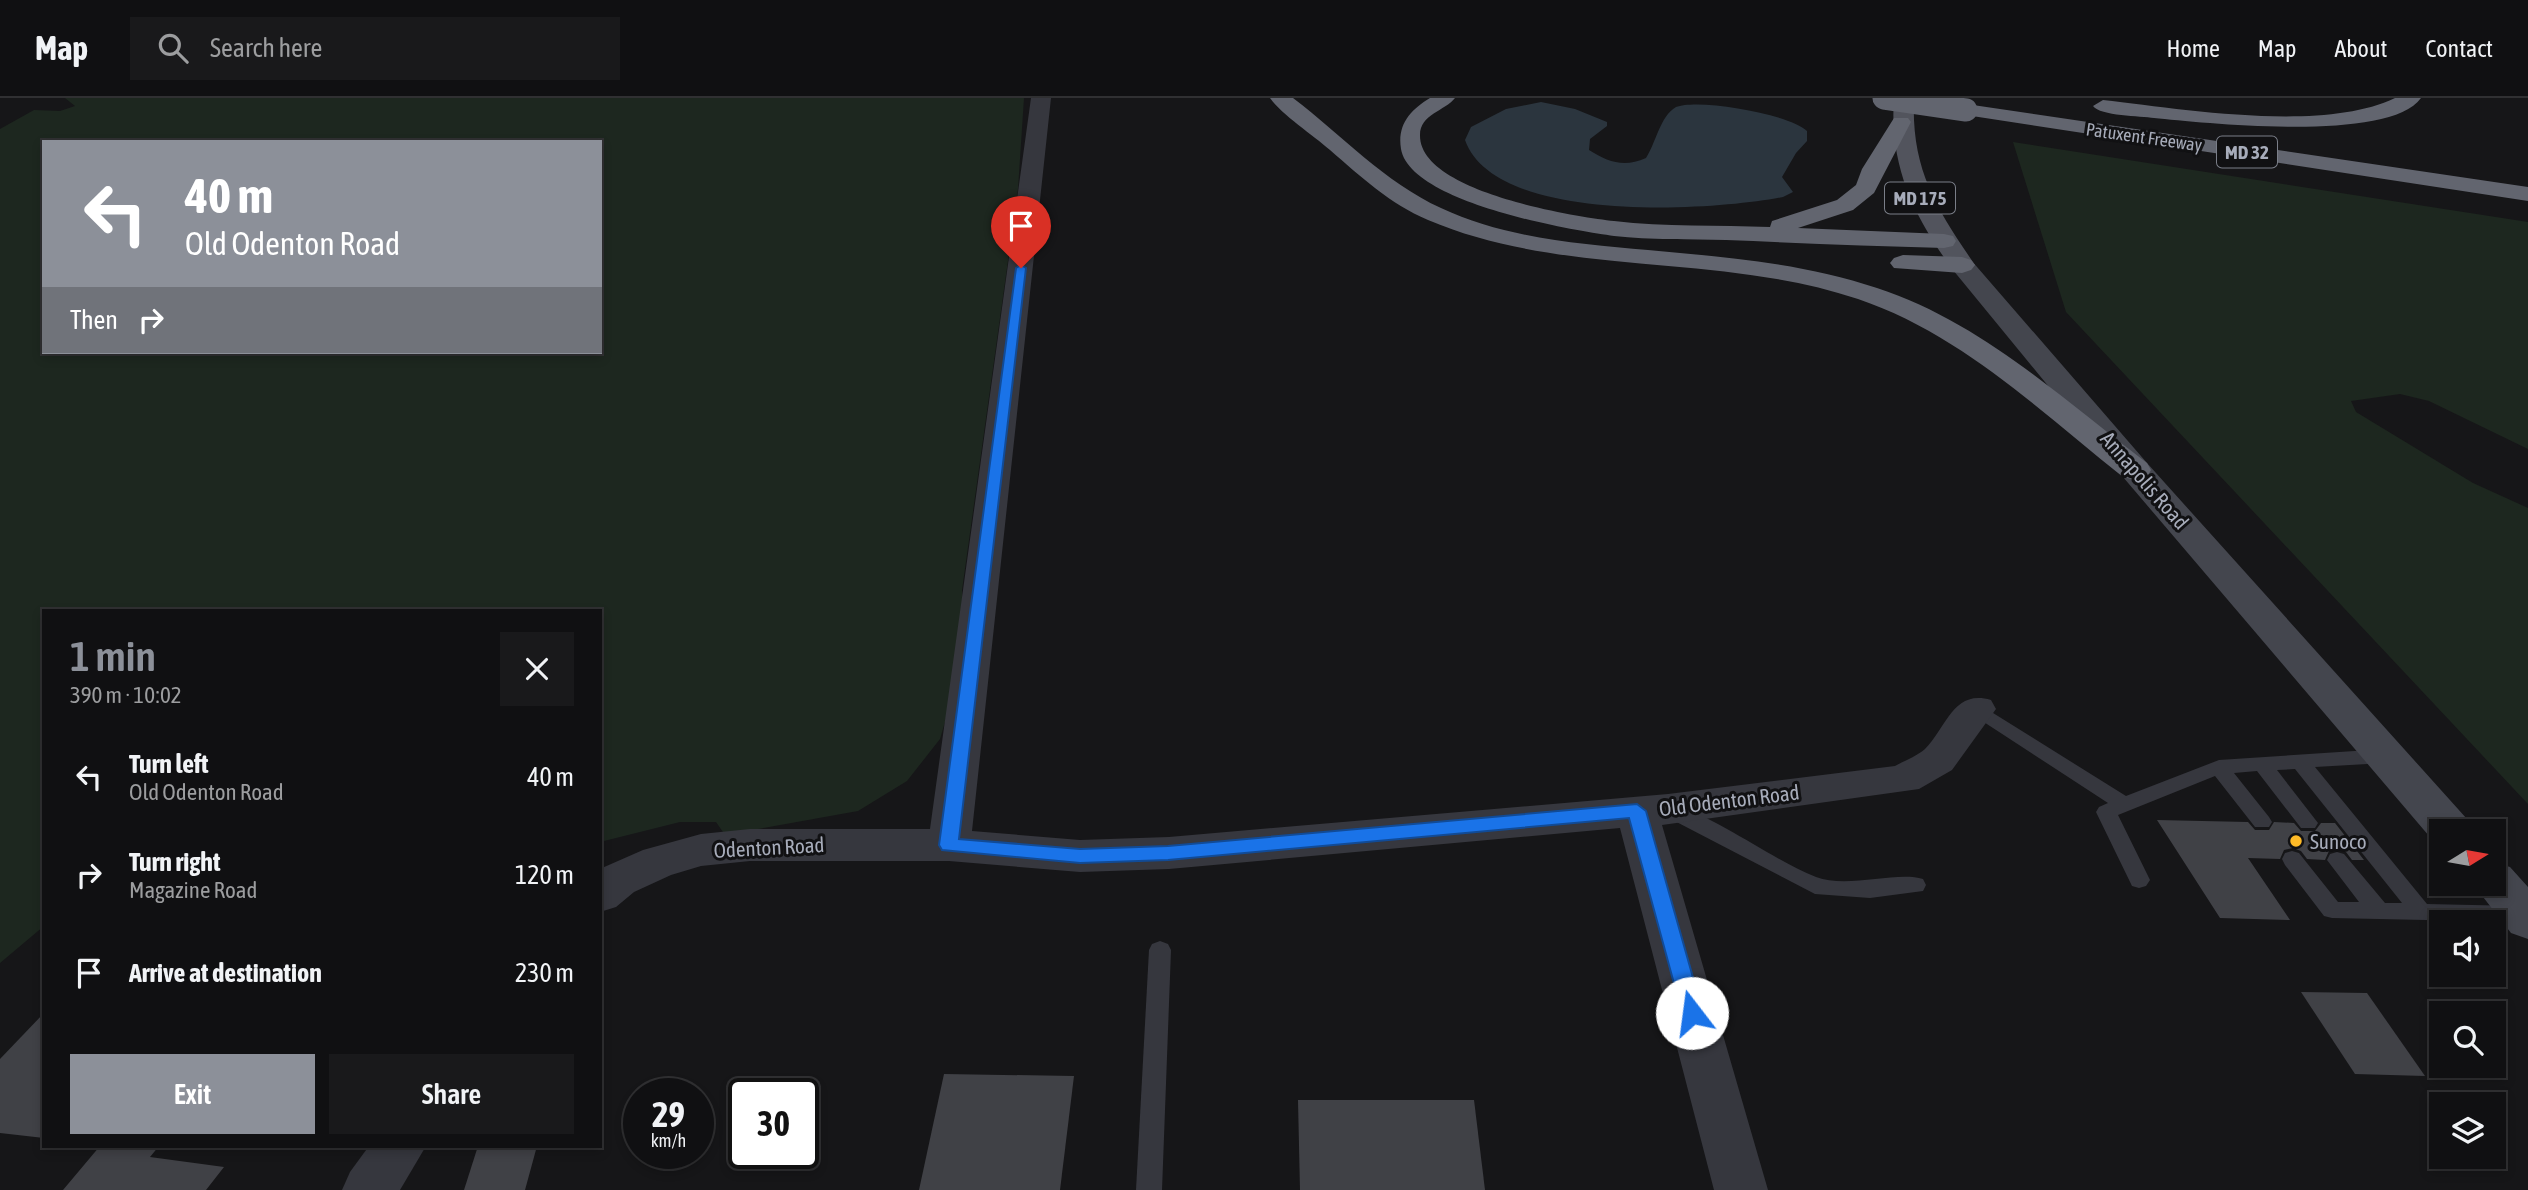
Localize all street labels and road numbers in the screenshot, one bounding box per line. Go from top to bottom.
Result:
street label: Patuxent Freeway [2085,118,2203,156]
road number: MD 32 [2217,136,2277,168]
road number: MD 175 [1885,183,1955,214]
street label: Annapolis Road [2096,426,2194,534]
street label: Old Odenton Road [1657,779,1801,821]
street label: Odenton Road [713,832,825,862]

